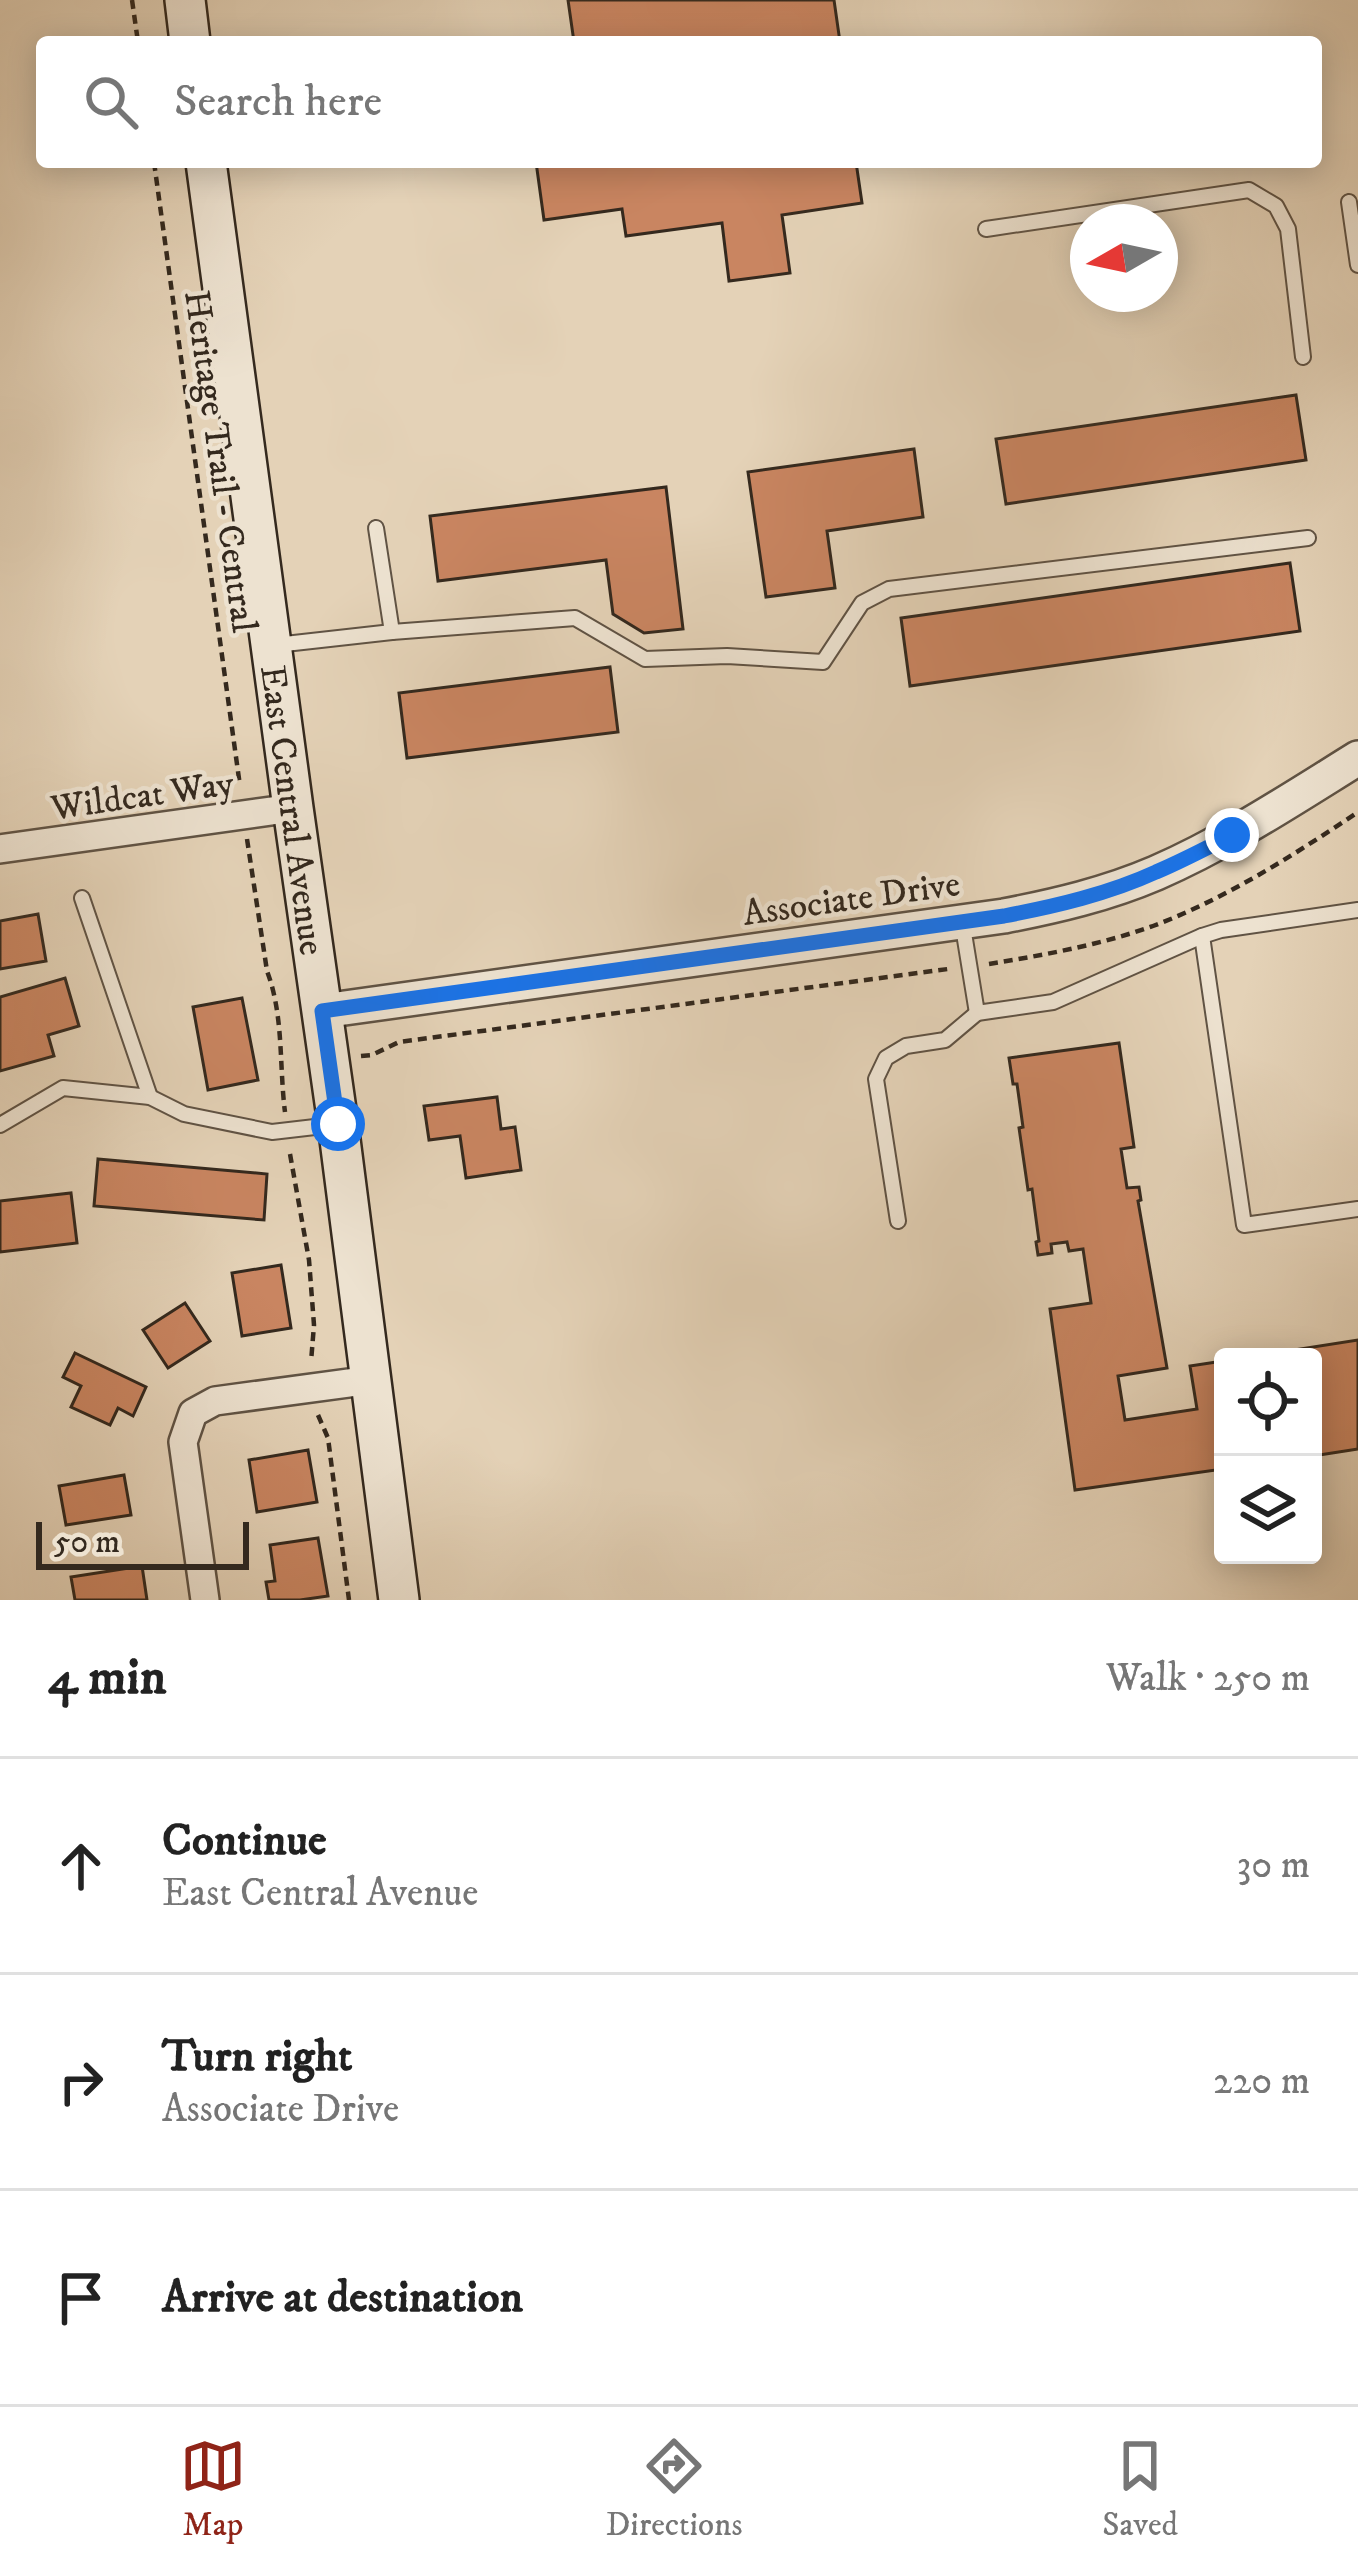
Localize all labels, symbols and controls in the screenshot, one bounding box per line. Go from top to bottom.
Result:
search box [36,36,1322,168]
icon: search [78,69,144,135]
text: Search here [174,74,382,130]
north arrow [1070,204,1178,312]
street label: Heritage Trail - Central [173,287,266,635]
street label: East Central Avenue [249,663,334,958]
street label: Wildcat Way [47,761,238,832]
route end [1205,808,1259,862]
street label: Associate Drive [740,862,963,937]
route start [311,1097,365,1151]
map controls [1214,1348,1322,1564]
button: locate [1214,1348,1322,1456]
button: layers [1214,1456,1322,1564]
scale bar [36,1516,249,1569]
text: 50 m [54,1522,120,1563]
text: 4 min [48,1646,166,1710]
text: Walk · 250 m [1106,1654,1310,1703]
text: Continue [162,1813,327,1869]
icon: ahead [48,1833,114,1899]
text: 30 m [1237,1841,1310,1890]
text: East Central Avenue [162,1869,478,1918]
text: Turn right [162,2029,352,2085]
icon: right [48,2049,114,2115]
text: 220 m [1213,2057,1310,2106]
text: Associate Drive [162,2085,399,2134]
icon: arrive [48,2265,114,2331]
text: Arrive at destination [162,2270,523,2326]
tab: Map [180,2433,246,2546]
tab: Directions [606,2433,742,2546]
tab: Saved [1102,2433,1178,2546]

